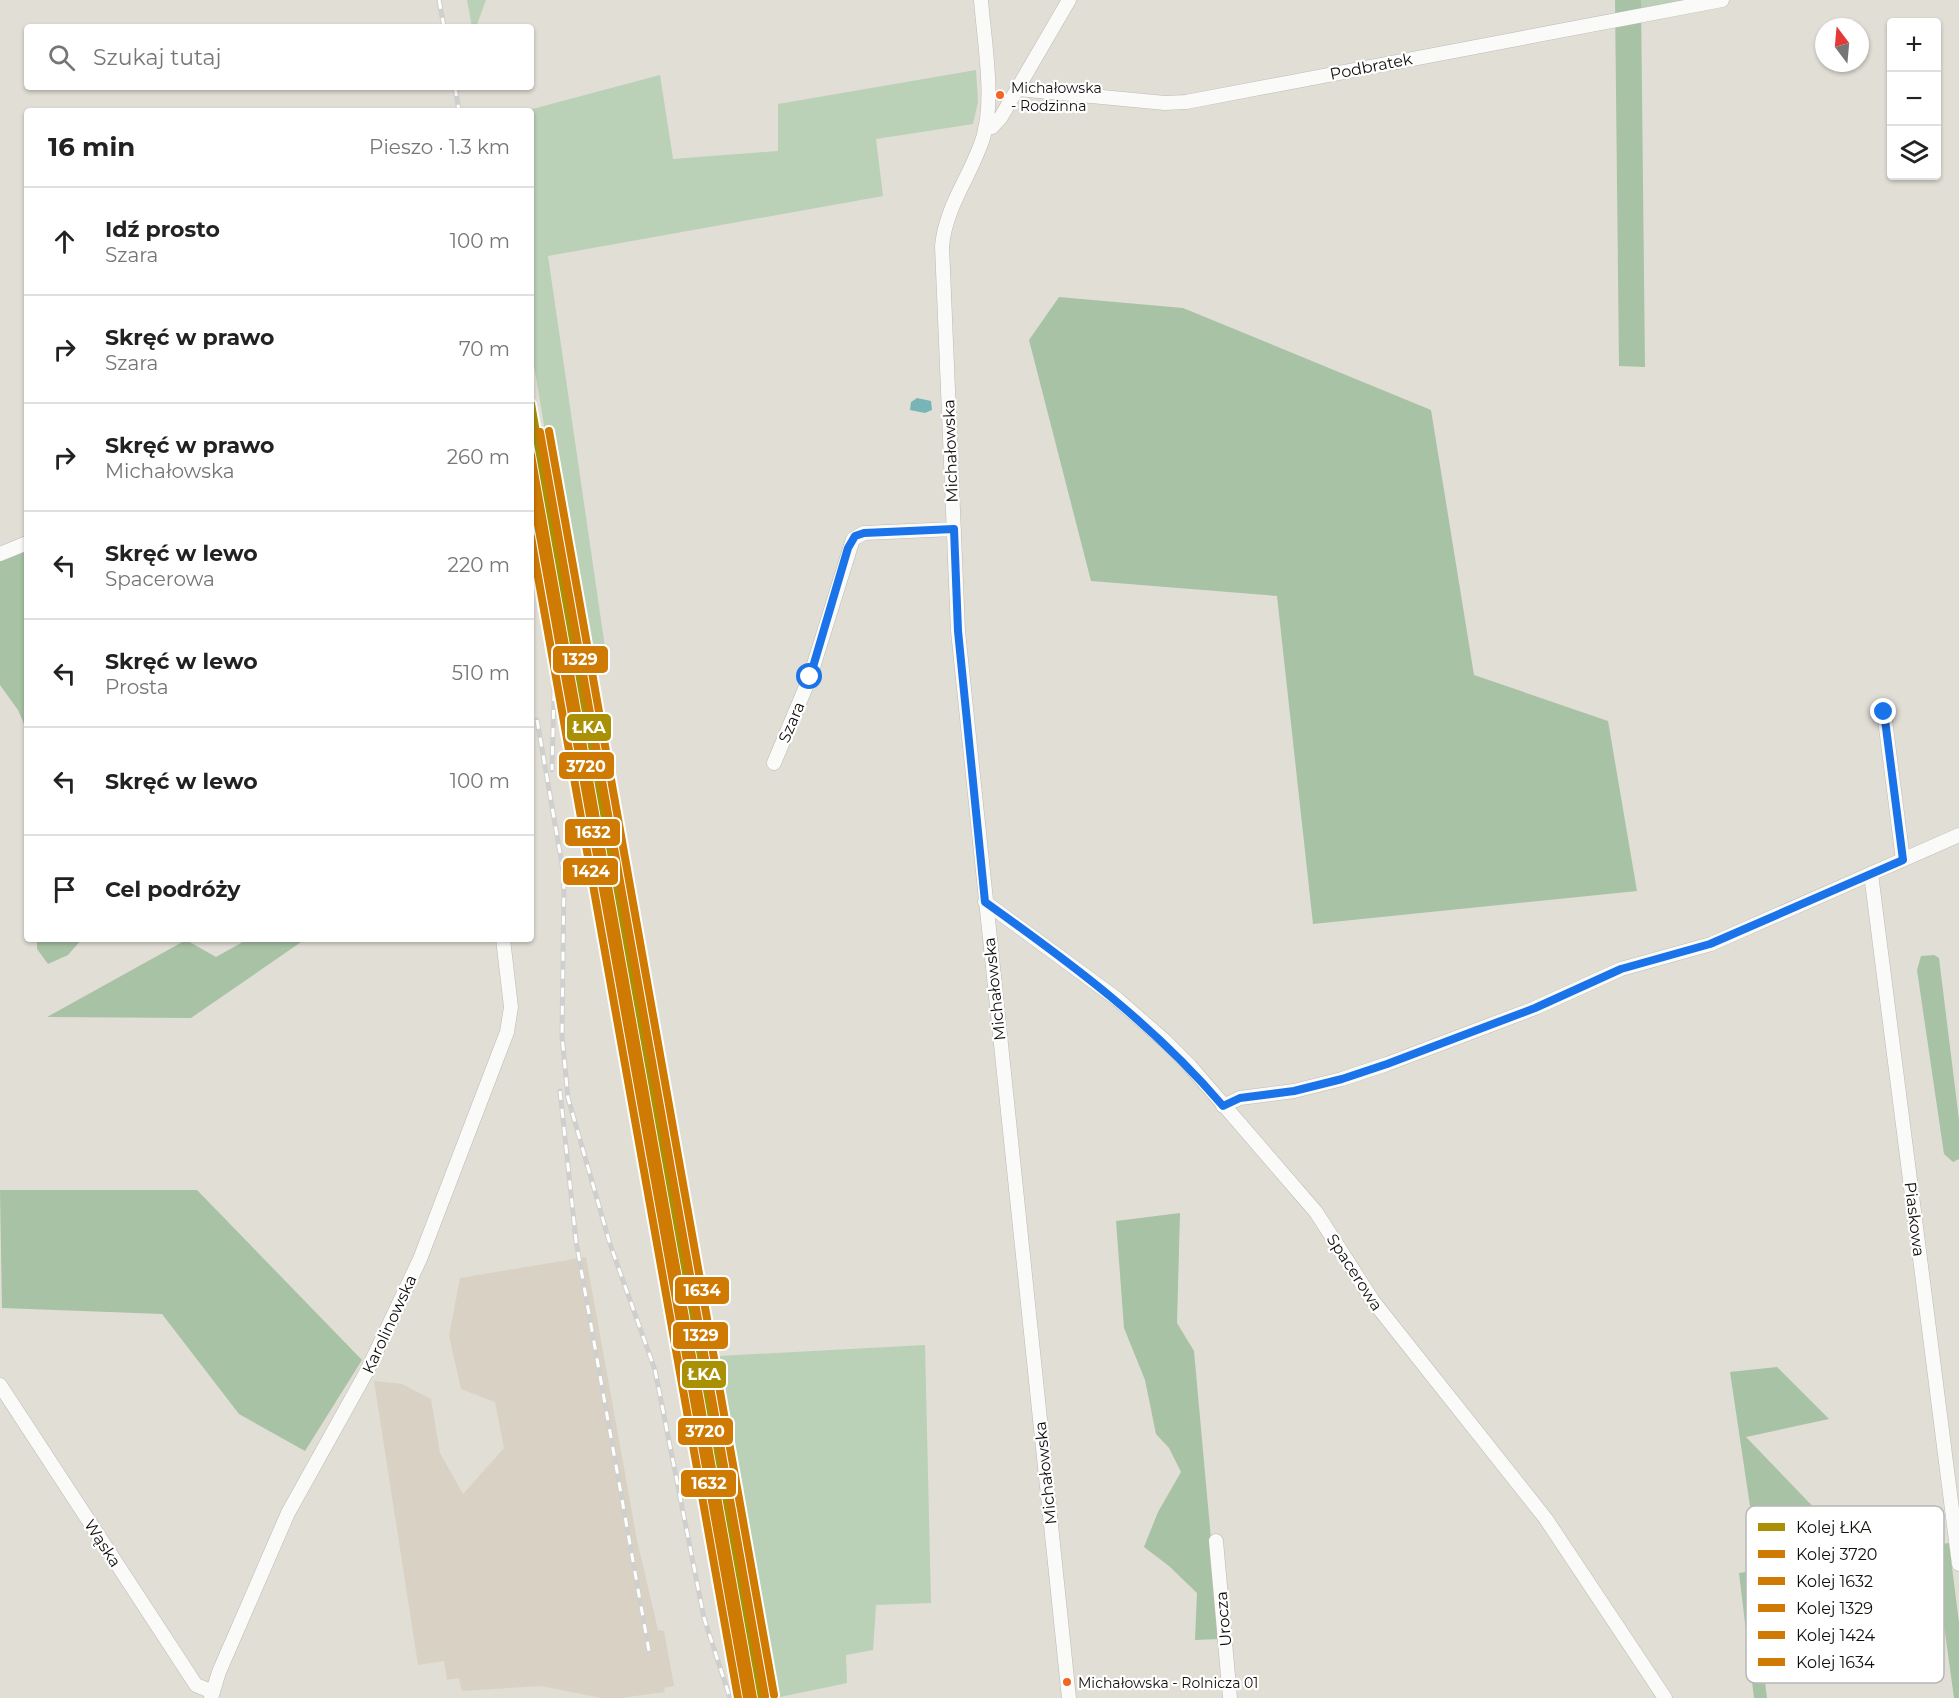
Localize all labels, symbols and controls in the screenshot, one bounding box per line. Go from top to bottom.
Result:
north arrow [1815,18,1869,72]
map controls [1887,18,1941,180]
button: + [1887,18,1941,72]
search box [24,24,534,90]
icon: search [45,41,78,74]
text: Szukaj tutaj [93,44,221,71]
street label: Podbratek [1328,49,1414,84]
button: − [1887,72,1941,126]
place label: Michałowska - Rodzinna [1011,79,1102,115]
marker: Michałowska - Rodzinna [994,89,1006,101]
button: layers [1887,126,1941,180]
text: 16 min [48,131,135,163]
text: Pieszo · 1.3 km [369,135,510,159]
text: Idź prosto [105,216,220,243]
icon: ahead [48,225,81,258]
text: 100 m [450,229,510,253]
text: Szara [105,243,158,267]
text: Skręć w prawo [105,324,274,351]
icon: right [48,333,81,366]
text: 70 m [459,337,510,361]
text: Szara [105,351,158,375]
street label: Michałowska [939,399,962,503]
text: Skręć w prawo [105,432,274,459]
icon: right [48,441,81,474]
text: 260 m [447,445,510,469]
text: Michałowska [105,459,235,483]
text: Skręć w lewo [105,540,258,567]
icon: left [48,549,81,582]
text: 220 m [448,553,510,577]
text: Spacerowa [105,567,215,591]
line badge: 1329 [552,645,609,674]
text: Skręć w lewo [105,648,258,675]
text: 1329 [562,650,598,669]
icon: left [48,657,81,690]
text: 510 m [452,661,510,685]
route start [796,663,822,689]
text: Prosta [105,675,169,699]
route end [1870,698,1896,724]
street label: Szara [774,699,809,746]
line badge: ŁKA [566,713,612,742]
text: ŁKA [571,718,606,737]
line badge: 3720 [558,751,615,780]
text: 3720 [565,757,606,776]
icon: left [48,765,81,798]
text: Skręć w lewo [105,768,258,795]
text: 100 m [450,769,510,793]
line badge: 1632 [564,818,621,847]
text: 1632 [575,823,611,842]
line badge: 1424 [562,857,619,886]
text: 1424 [572,862,610,881]
icon: arrive [48,873,81,906]
text: Cel podróży [105,876,241,903]
street label: Michałowska [980,936,1009,1041]
street label: Piaskowa [1900,1181,1929,1258]
street label: Spacerowa [1323,1230,1386,1314]
street label: Karolinowska [358,1272,421,1377]
line badge: 1634 [674,1276,730,1305]
text: 1634 [684,1281,720,1300]
line badge: 1329 [672,1321,729,1350]
text: 1329 [683,1326,719,1345]
line badge: ŁKA [681,1360,727,1389]
text: ŁKA [686,1365,721,1384]
line badge: 3720 [677,1417,734,1446]
street label: Michałowska [1031,1420,1060,1525]
text: 3720 [684,1422,725,1441]
line badge: 1632 [680,1469,737,1498]
text: 1632 [691,1474,727,1493]
legend [1746,1506,1944,1683]
street label: Wąska [80,1516,125,1571]
text: Kolej ŁKA [1796,1518,1872,1537]
text: Kolej 3720 [1796,1545,1877,1564]
text: Kolej 1632 [1796,1572,1873,1591]
street label: Urocza [1212,1591,1235,1647]
text: Kolej 1329 [1796,1599,1873,1618]
text: Kolej 1424 [1796,1626,1875,1645]
text: Kolej 1634 [1796,1653,1875,1672]
place label: Michałowska - Rolnicza 01 [1078,1674,1258,1692]
marker: Michałowska - Rolnicza 01 [1061,1676,1073,1688]

